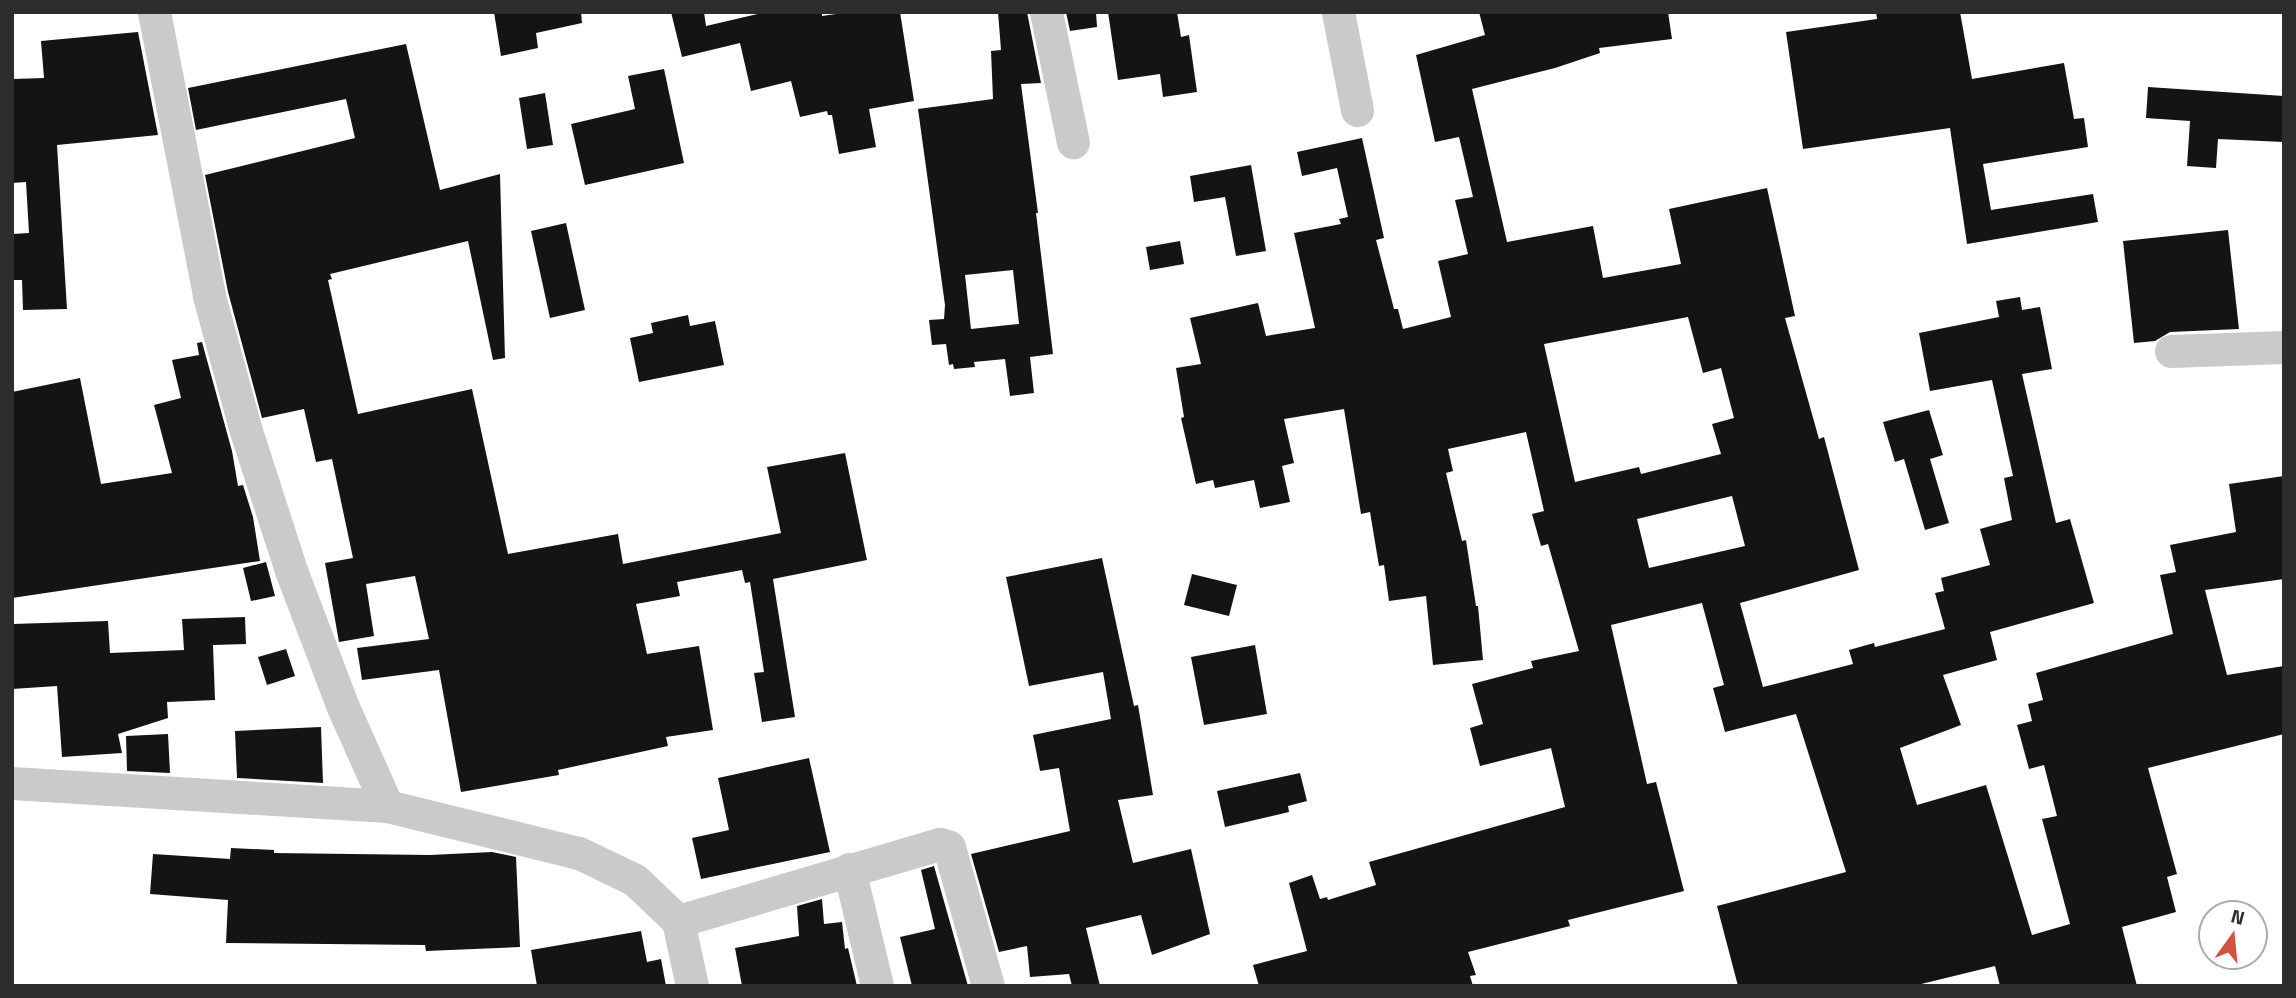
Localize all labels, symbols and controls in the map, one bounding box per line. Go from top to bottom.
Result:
north arrow [2198,900,2268,970]
text: N [2228,900,2248,932]

